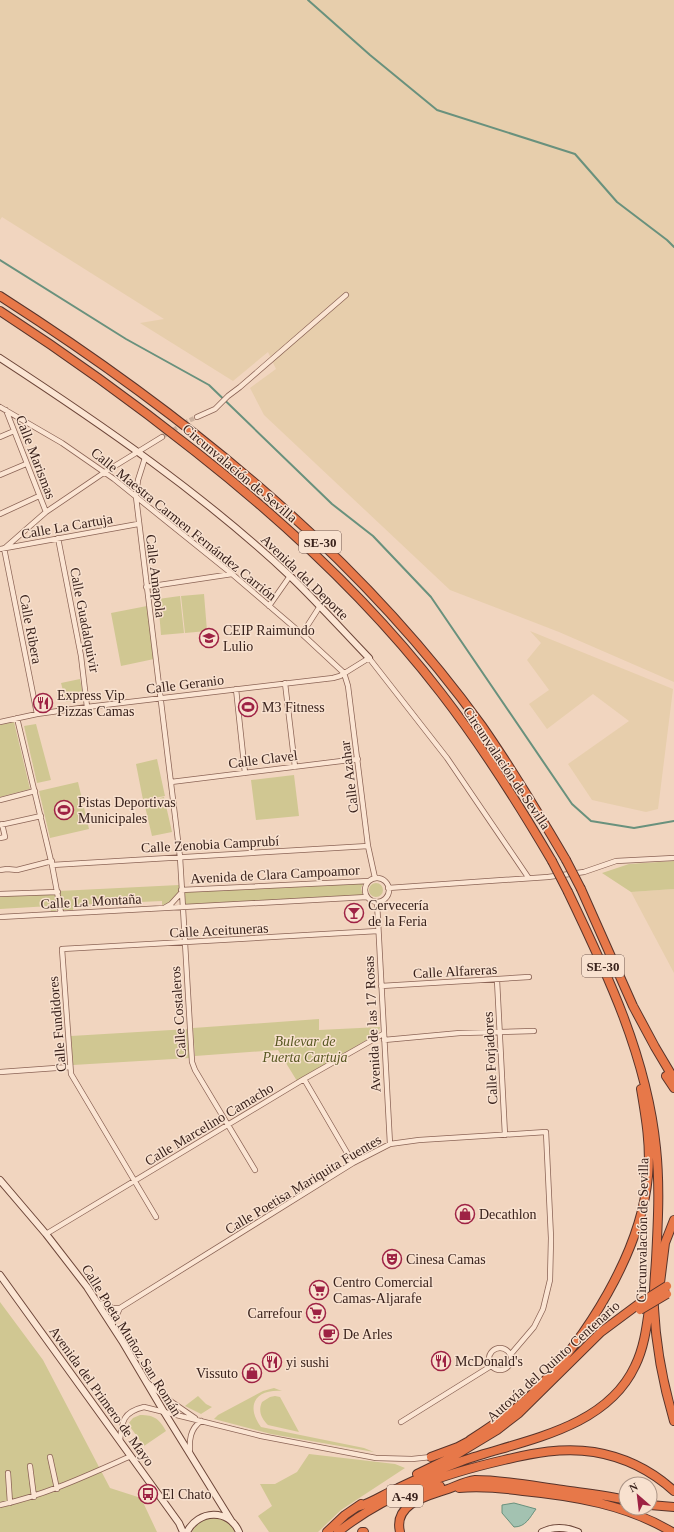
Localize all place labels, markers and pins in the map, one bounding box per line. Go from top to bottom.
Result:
place label: CEIP Raimundo Lulio [223,623,315,654]
school or university icon: CEIP Raimundo Lulio [198,627,220,649]
place label: Express Vip Pizzas Camas [57,688,134,719]
restaurant icon: Express Vip Pizzas Camas [32,692,54,714]
sports icon: M3 Fitness [237,696,259,718]
place label: M3 Fitness [262,700,325,715]
place label: Pistas Deportivas Municipales [78,795,176,826]
sports icon: Pistas Deportivas Municipales [53,799,75,821]
place label: Cervecería de la Feria [368,898,429,929]
bar icon: Cervecería de la Feria [343,902,365,924]
shop icon: Decathlon [454,1203,476,1225]
place label: Decathlon [479,1207,537,1222]
theatre icon: Cinesa Camas [381,1248,403,1270]
place label: Cinesa Camas [406,1252,486,1267]
place label: Centro Comercial Camas-Aljarafe [333,1275,433,1306]
supermarket icon: Centro Comercial Camas-Aljarafe [308,1279,330,1301]
supermarket icon: Carrefour [305,1302,327,1324]
place label: Carrefour [248,1306,302,1321]
cafe icon: De Arles [318,1323,340,1345]
place label: De Arles [343,1327,392,1342]
restaurant icon: McDonald's [430,1350,452,1372]
restaurant icon: yi sushi [261,1351,283,1373]
place label: McDonald's [455,1354,523,1369]
place label: yi sushi [286,1355,329,1370]
shop icon: Vissuto [241,1362,263,1384]
place label: Vissuto [196,1366,238,1381]
bus stop icon: El Chato [137,1483,159,1505]
place label: El Chato [162,1487,211,1502]

